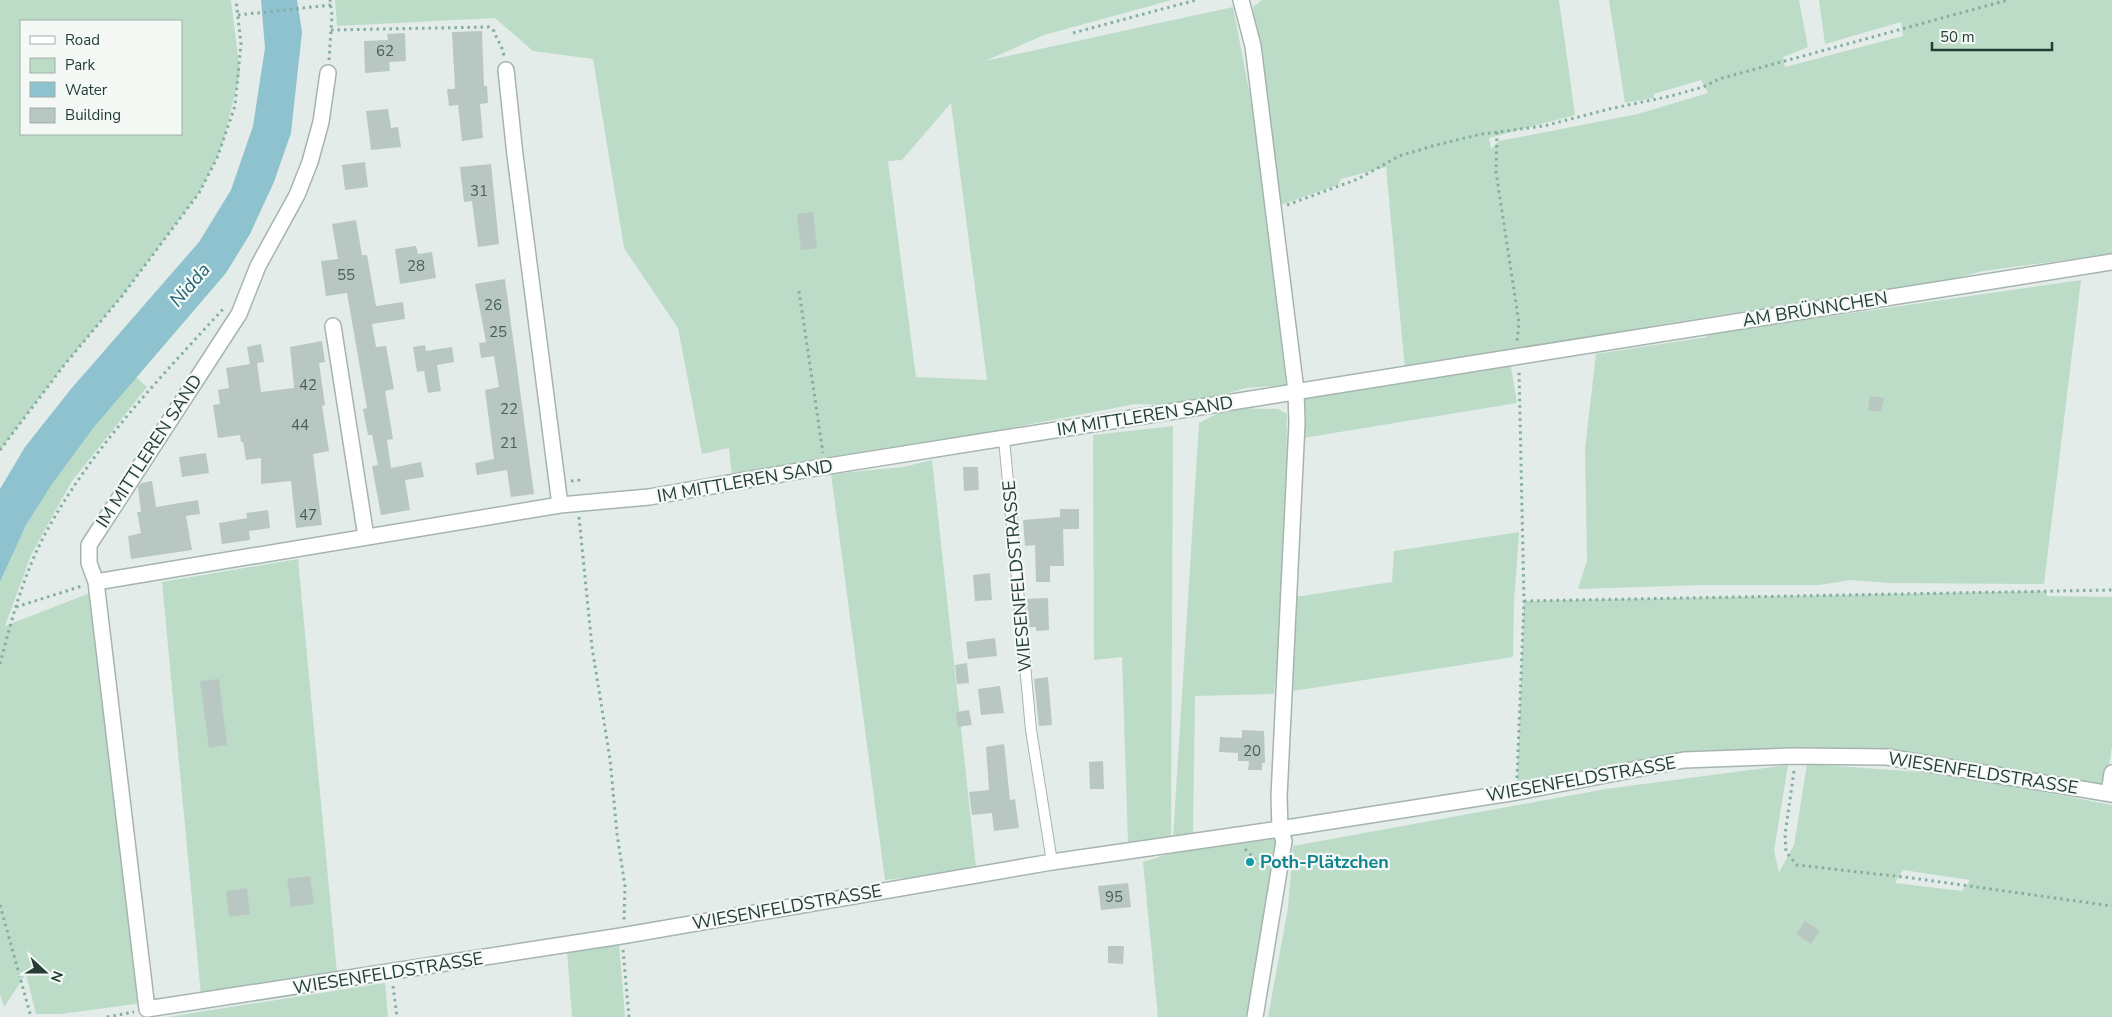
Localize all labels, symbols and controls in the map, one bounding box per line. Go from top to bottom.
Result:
legend [20,20,182,135]
scale bar [1932,20,2052,52]
text: 50 m [1940,27,1975,47]
text: Road [65,30,100,50]
house number: 62 [376,41,394,61]
text: Park [65,55,95,75]
text: Water [65,80,108,100]
text: Building [65,105,121,125]
house number: 31 [470,181,488,201]
house number: 28 [407,256,425,276]
water label: Nidda [164,257,216,313]
house number: 55 [337,265,355,285]
street label: AM BRÜNNCHEN [1741,286,1889,332]
house number: 26 [484,295,502,315]
house number: 25 [489,322,507,342]
street label: IM MITTLEREN SAND [90,370,208,532]
house number: 42 [299,375,317,395]
street label: IM MITTLEREN SAND [1055,390,1235,442]
house number: 22 [500,399,518,419]
house number: 44 [291,415,309,435]
house number: 21 [500,433,518,453]
street label: IM MITTLEREN SAND [655,454,835,508]
street label: WIESENFELDSTRASSE [997,479,1037,673]
house number: 47 [299,505,317,525]
house number: 20 [1243,741,1261,761]
street label: WIESENFELDSTRASSE [1886,746,2080,800]
street label: WIESENFELDSTRASSE [1484,750,1678,808]
place label: Poth-Plätzchen [1260,850,1389,874]
marker: Poth-Plätzchen [1244,856,1256,868]
street label: WIESENFELDSTRASSE [690,878,884,936]
house number: 95 [1105,887,1123,907]
street label: WIESENFELDSTRASSE [291,946,485,1000]
north arrow [20,947,70,997]
text: N [46,968,67,985]

